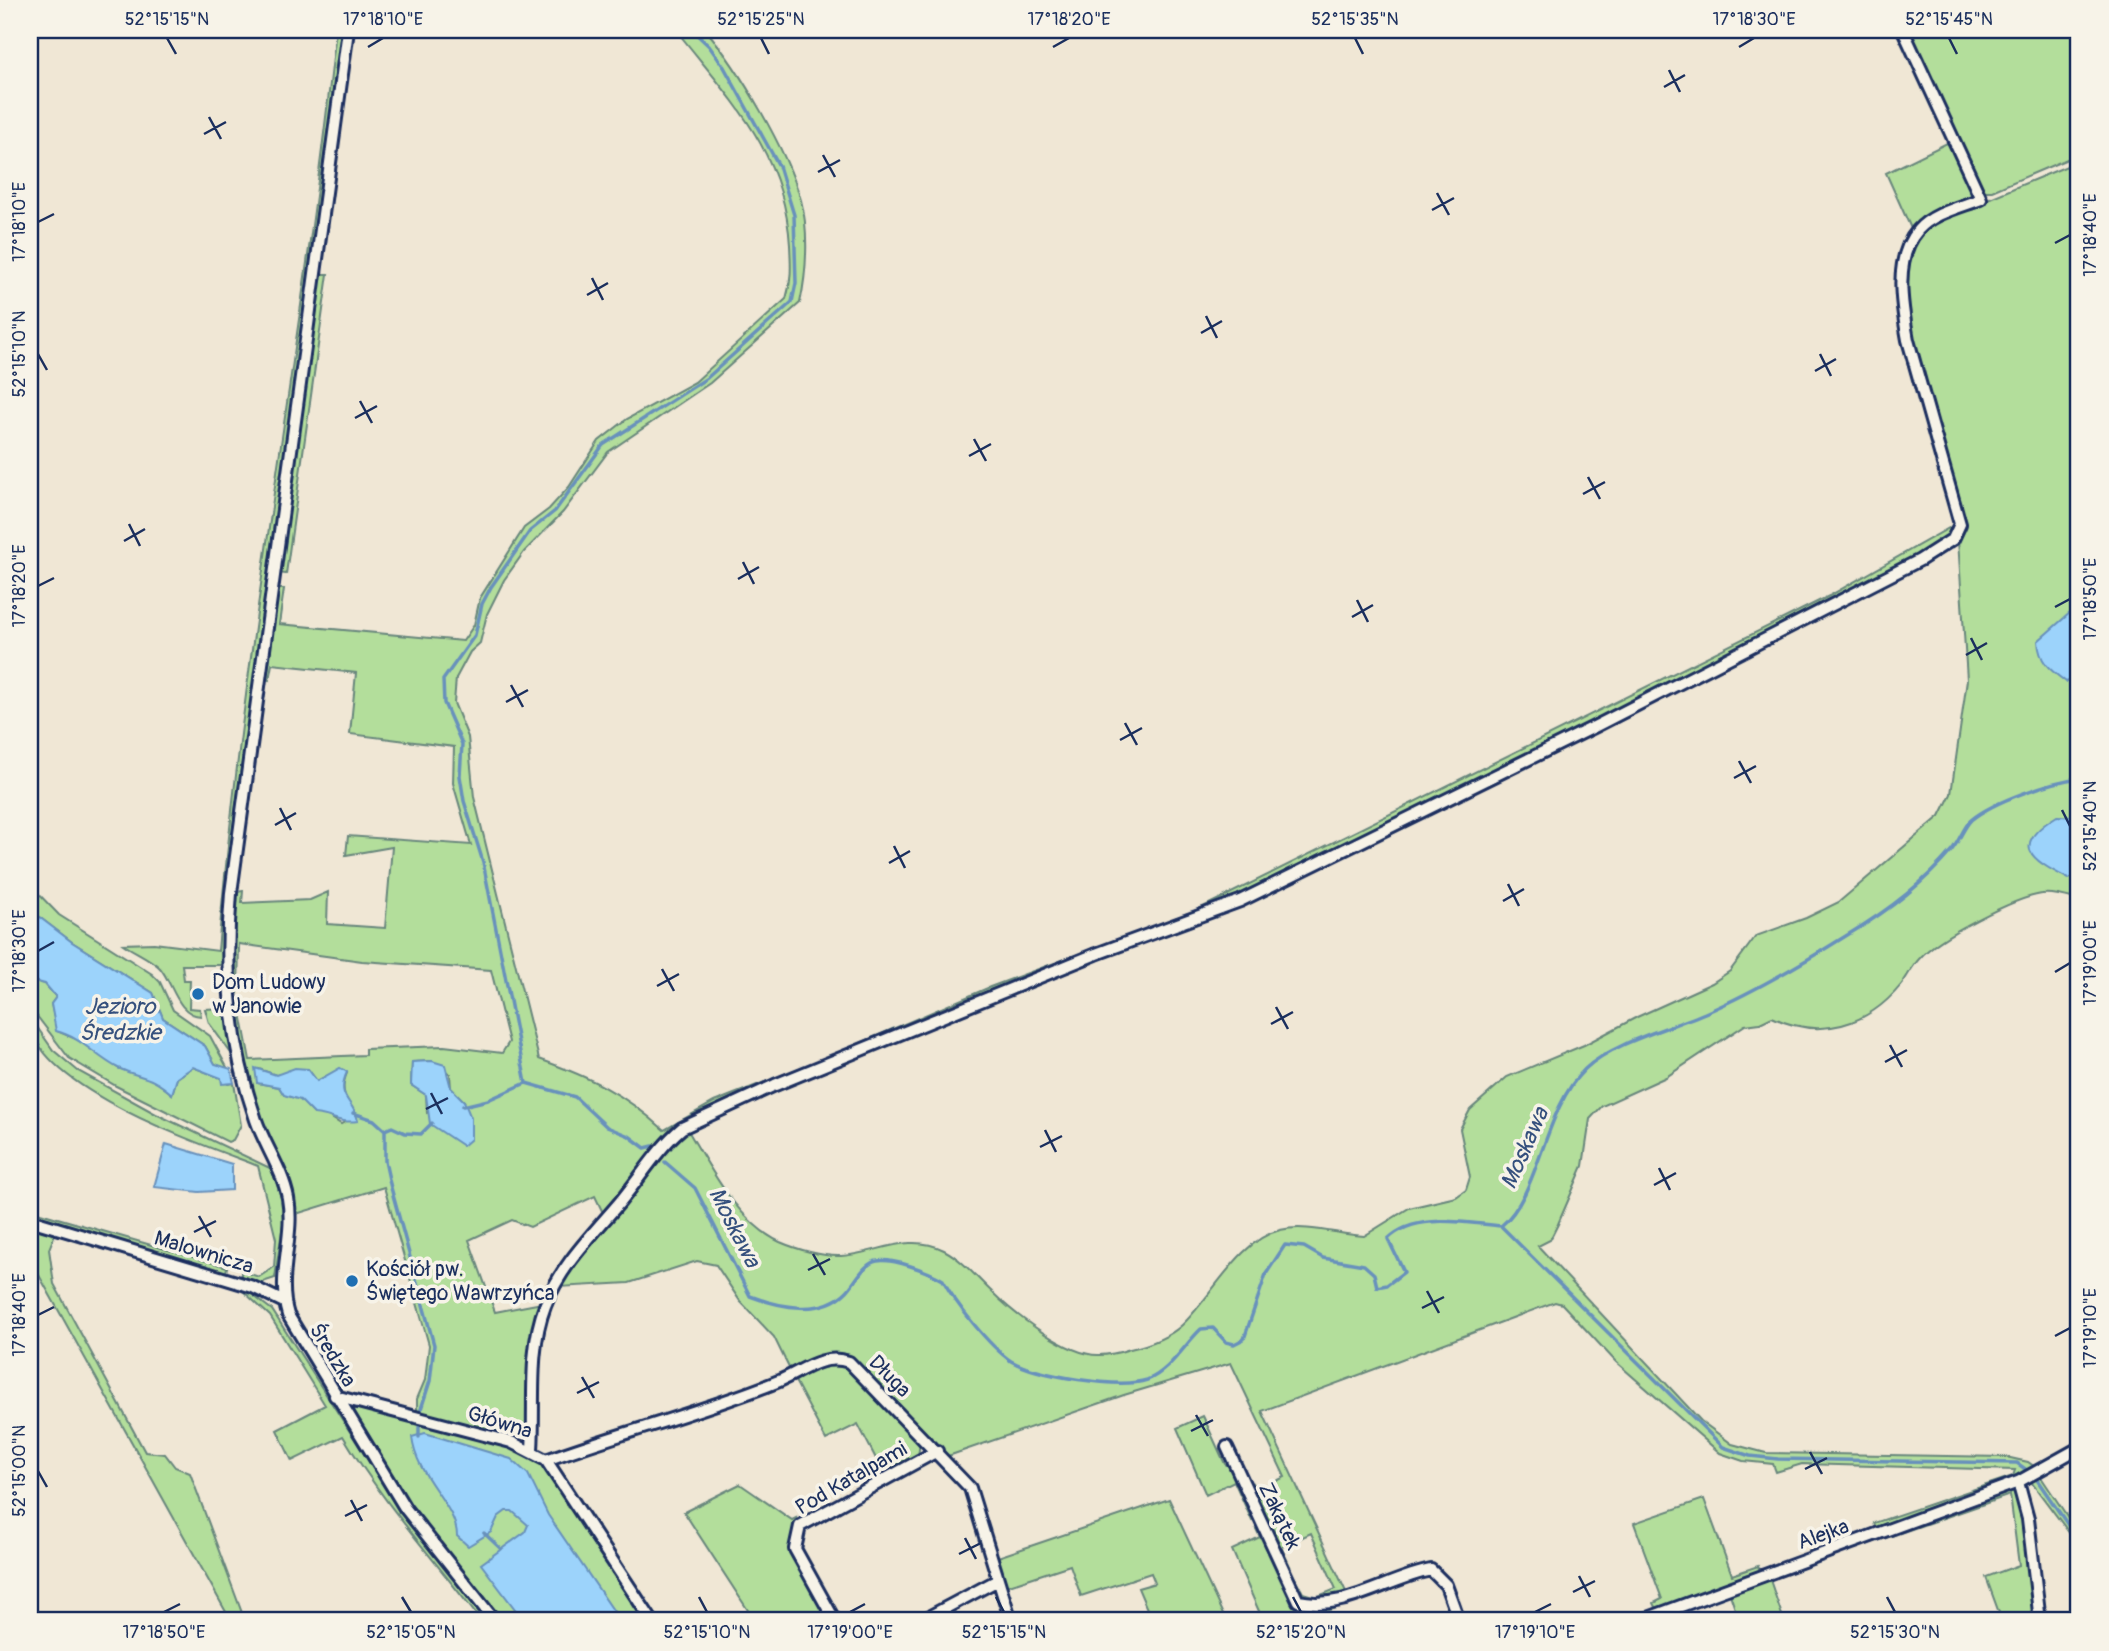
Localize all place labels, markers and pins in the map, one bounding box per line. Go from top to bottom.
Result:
place label: Dom Ludowy w Janowie [212,969,326,1020]
marker: Dom Ludowy w Janowie [190,986,206,1002]
place label: Kościół pw. Świętego Wawrzyńca [366,1256,555,1307]
marker: Kościół pw. Świętego Wawrzyńca [344,1273,360,1289]

